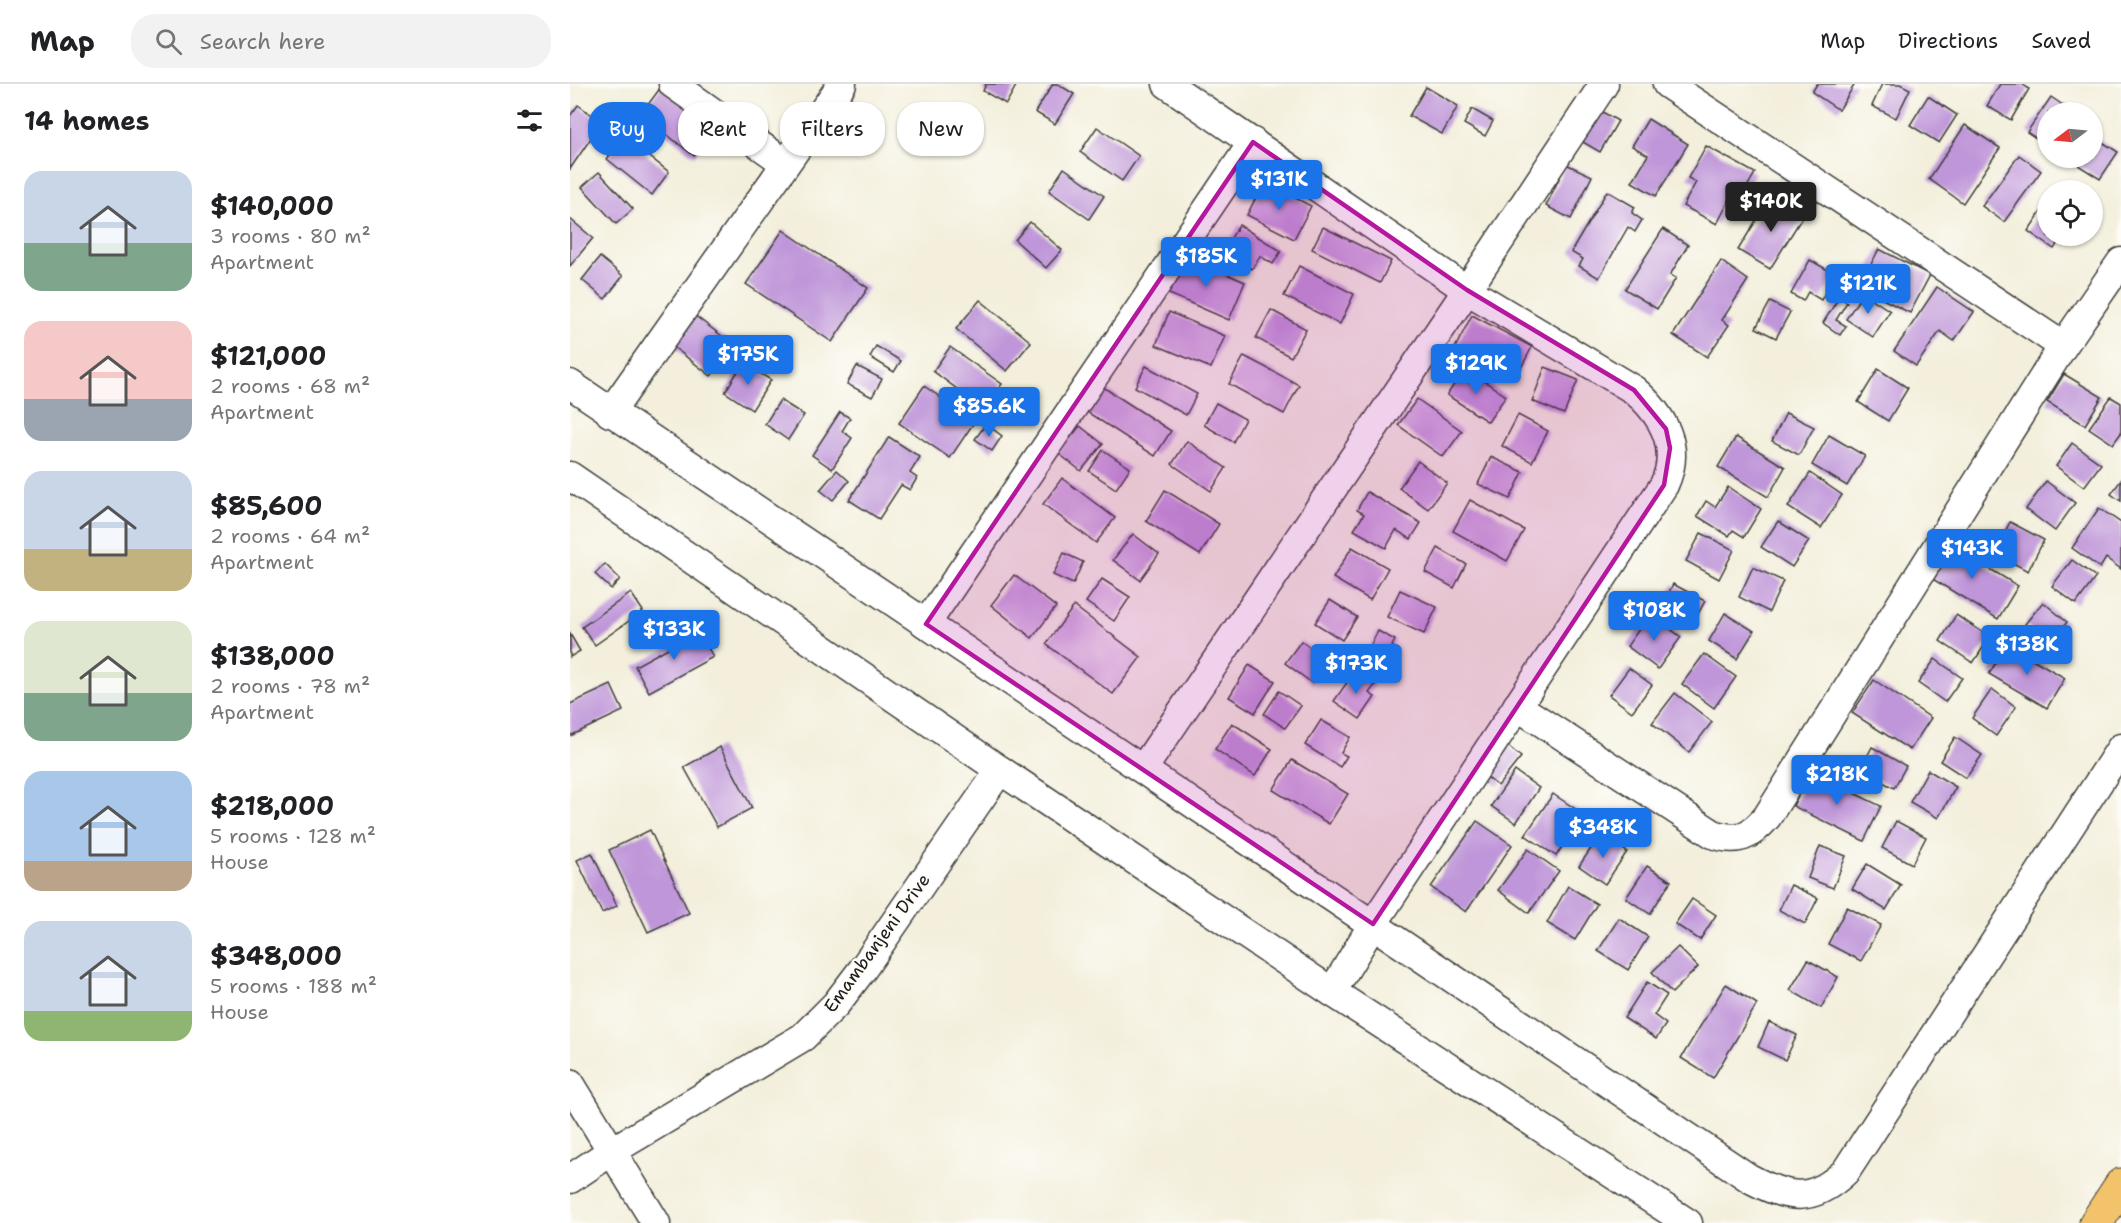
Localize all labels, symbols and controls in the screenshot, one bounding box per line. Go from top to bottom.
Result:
search box [131,14,551,68]
text: Map [30,22,95,60]
icon: search [152,25,185,58]
text: Search here [200,27,325,56]
text: Map [1820,27,1865,55]
text: Directions [1898,27,1998,55]
text: Saved [2031,27,2091,55]
chip: Buy [588,102,666,156]
chip: Rent [678,102,768,156]
chip: Filters [780,102,885,156]
chip: New [897,102,984,156]
north arrow [2037,102,2103,168]
map controls [2037,102,2103,246]
text: 14 homes [24,103,150,138]
icon: filters [513,104,546,137]
pin: $131K [1237,160,1321,211]
text: $131K [1250,166,1308,192]
button: locate [2037,180,2103,246]
pin: $140K [1729,182,1813,233]
text: $140,000 [210,188,334,223]
text: $140K [1739,188,1803,214]
icon: home [72,195,144,267]
text: 3 rooms · 80 m² [210,223,371,249]
pin: $185K [1164,237,1248,288]
text: $185K [1175,243,1237,269]
text: Apartment [210,249,314,275]
pin: $121K [1826,264,1910,315]
text: $121K [1839,270,1897,296]
pin: $175K [706,335,790,386]
text: $121,000 [210,338,327,373]
text: $175K [717,341,779,367]
pin: $129K [1434,344,1518,395]
icon: home [72,345,144,417]
text: $129K [1445,350,1507,376]
text: 2 rooms · 68 m² [210,373,370,399]
pin: $85.6K [940,387,1038,438]
text: $85.6K [953,393,1025,419]
text: Apartment [210,399,314,425]
text: $85,600 [210,488,323,523]
icon: home [72,495,144,567]
text: 2 rooms · 64 m² [210,523,370,549]
pin: $143K [1930,529,2014,580]
text: $143K [1941,535,2003,561]
text: Apartment [210,549,314,575]
pin: $108K [1612,591,1696,642]
text: $108K [1622,597,1686,623]
pin: $133K [632,610,716,661]
text: $133K [643,616,705,642]
pin: $138K [1985,625,2069,676]
text: $138K [1995,631,2059,657]
text: $138,000 [210,638,335,673]
pin: $173K [1314,644,1398,695]
icon: home [72,645,144,717]
text: $173K [1325,650,1387,676]
text: 2 rooms · 78 m² [210,673,370,699]
text: Apartment [210,699,314,725]
pin: $218K [1795,755,1879,806]
text: $218K [1805,761,1869,787]
text: $218,000 [210,788,334,823]
icon: home [72,795,144,867]
pin: $348K [1561,808,1645,859]
text: $348K [1569,814,1637,840]
text: 5 rooms · 128 m² [210,823,376,849]
text: House [210,849,269,875]
street label: Emambanjeni Drive [818,869,936,1017]
text: $348,000 [210,938,342,973]
icon: home [72,945,144,1017]
text: 5 rooms · 188 m² [210,973,377,999]
text: House [210,999,269,1025]

